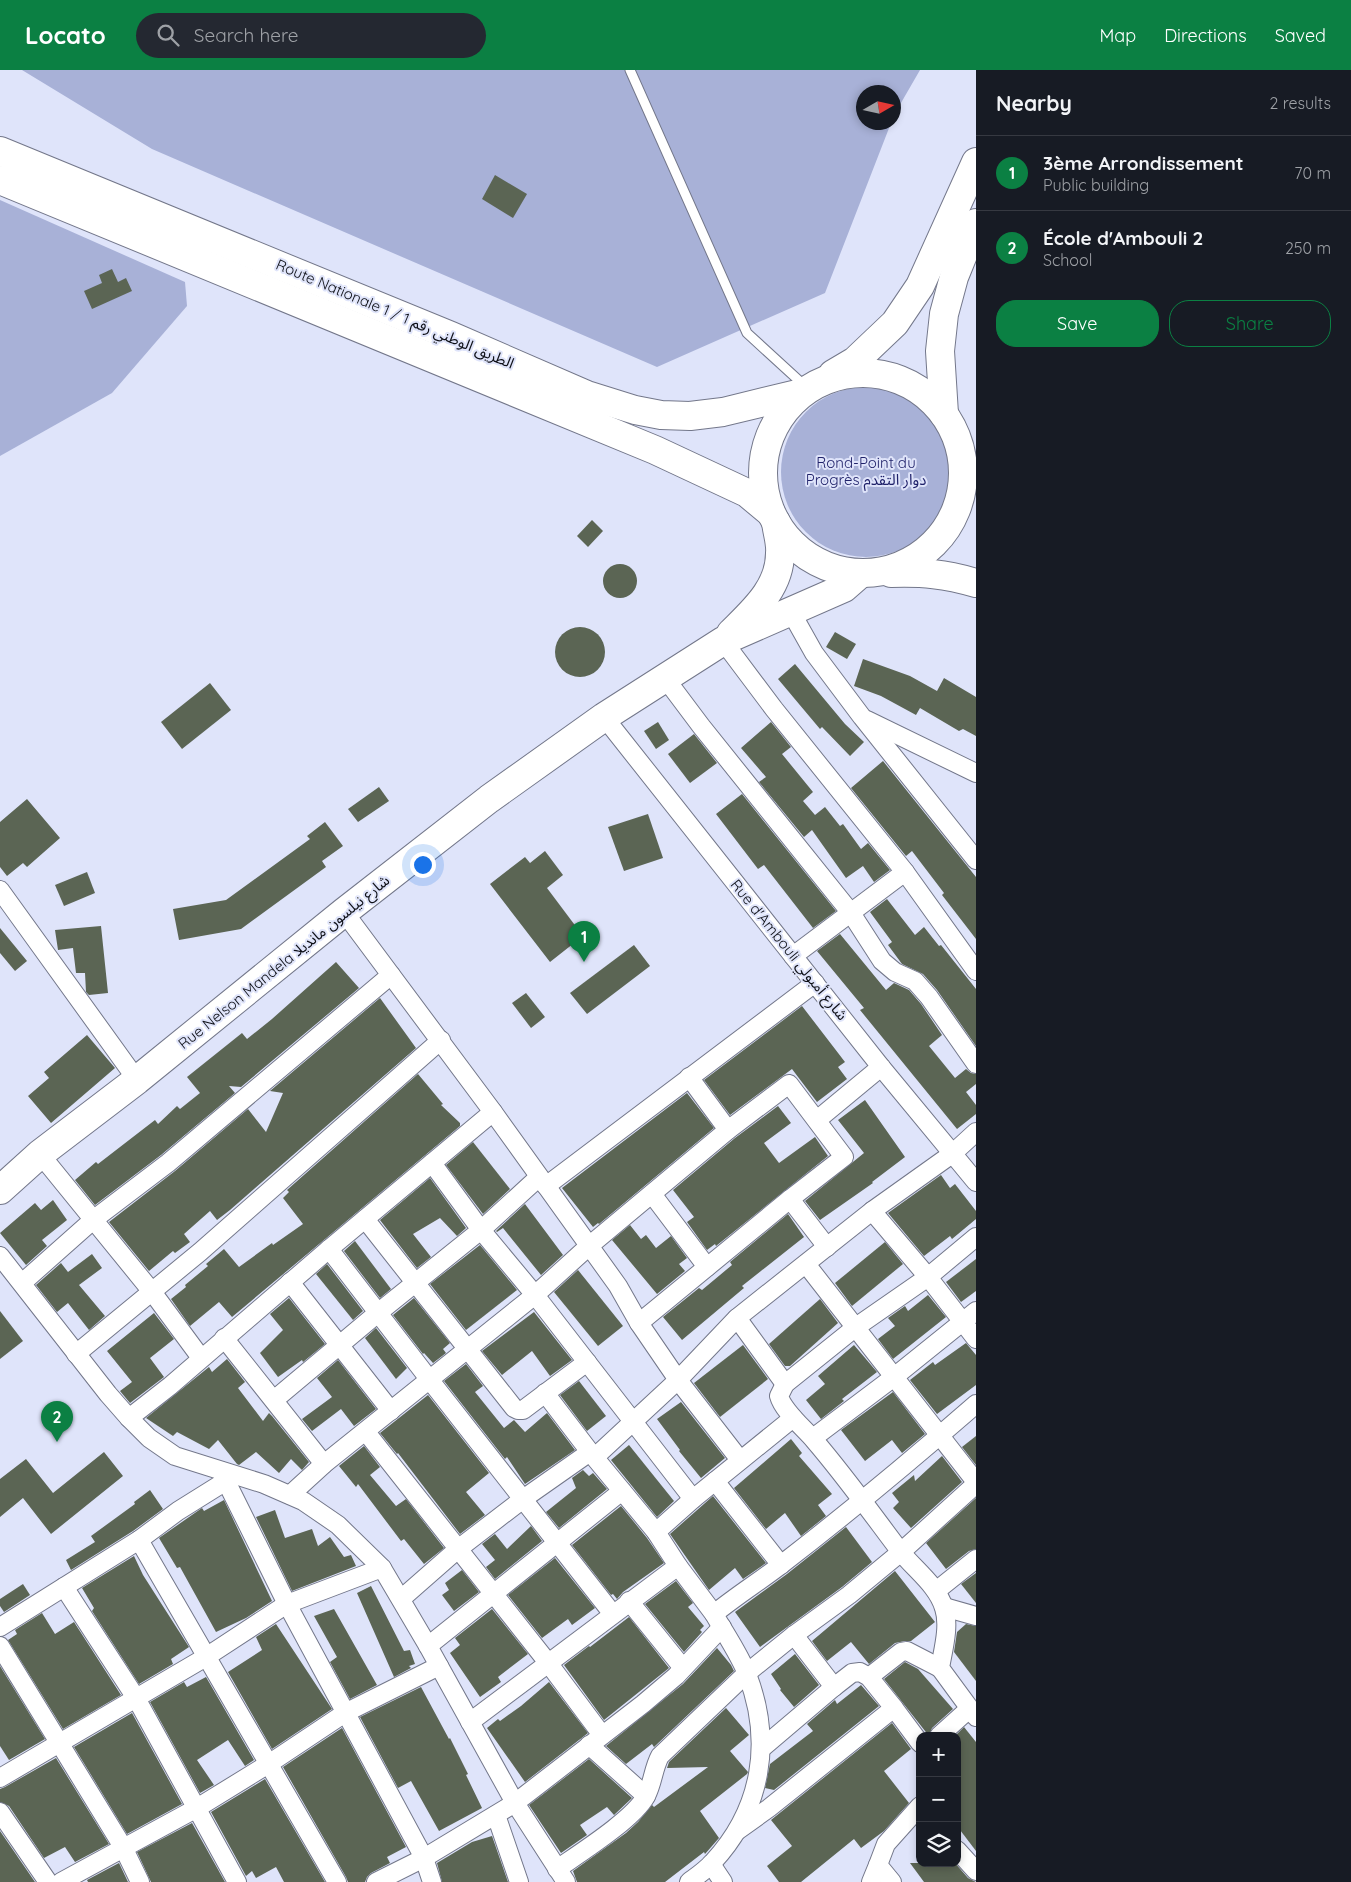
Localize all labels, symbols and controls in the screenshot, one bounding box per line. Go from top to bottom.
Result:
search box [136,13,486,58]
text: Locato [25,20,106,50]
icon: search [154,21,182,49]
text: Search here [194,23,299,47]
text: Map [1099,24,1136,47]
text: Directions [1164,24,1247,47]
text: Saved [1275,24,1326,47]
north arrow [856,85,901,130]
text: Nearby [996,90,1072,116]
text: 2 results [1269,93,1331,113]
text: 3ème Arrondissement [1043,151,1244,175]
text: 1 [1009,163,1015,183]
text: 70 m [1294,163,1331,183]
text: Public building [1043,175,1149,195]
text: École d'Ambouli 2 [1043,226,1203,250]
text: 2 [1007,238,1017,258]
text: 250 m [1285,238,1331,258]
text: School [1043,250,1092,270]
street label: Route Nationale 1 / الطريق الوطني رقم 1 [272,255,517,375]
button: Save [996,300,1159,347]
button: Share [1169,300,1331,347]
park label: Rond-Point du Progrès دوار التقدم [806,453,926,491]
your location [410,852,436,878]
street label: Rue Nelson Mandela شارع نيلسون مانديلا [174,870,395,1055]
street label: Rue d'Ambouli شارع أمبولي [724,875,852,1026]
pin: 1 [568,921,600,962]
pin: 2 [41,1401,73,1442]
map controls [916,1732,961,1867]
button: + [916,1732,961,1777]
button: − [916,1777,961,1822]
button: layers [916,1822,961,1867]

